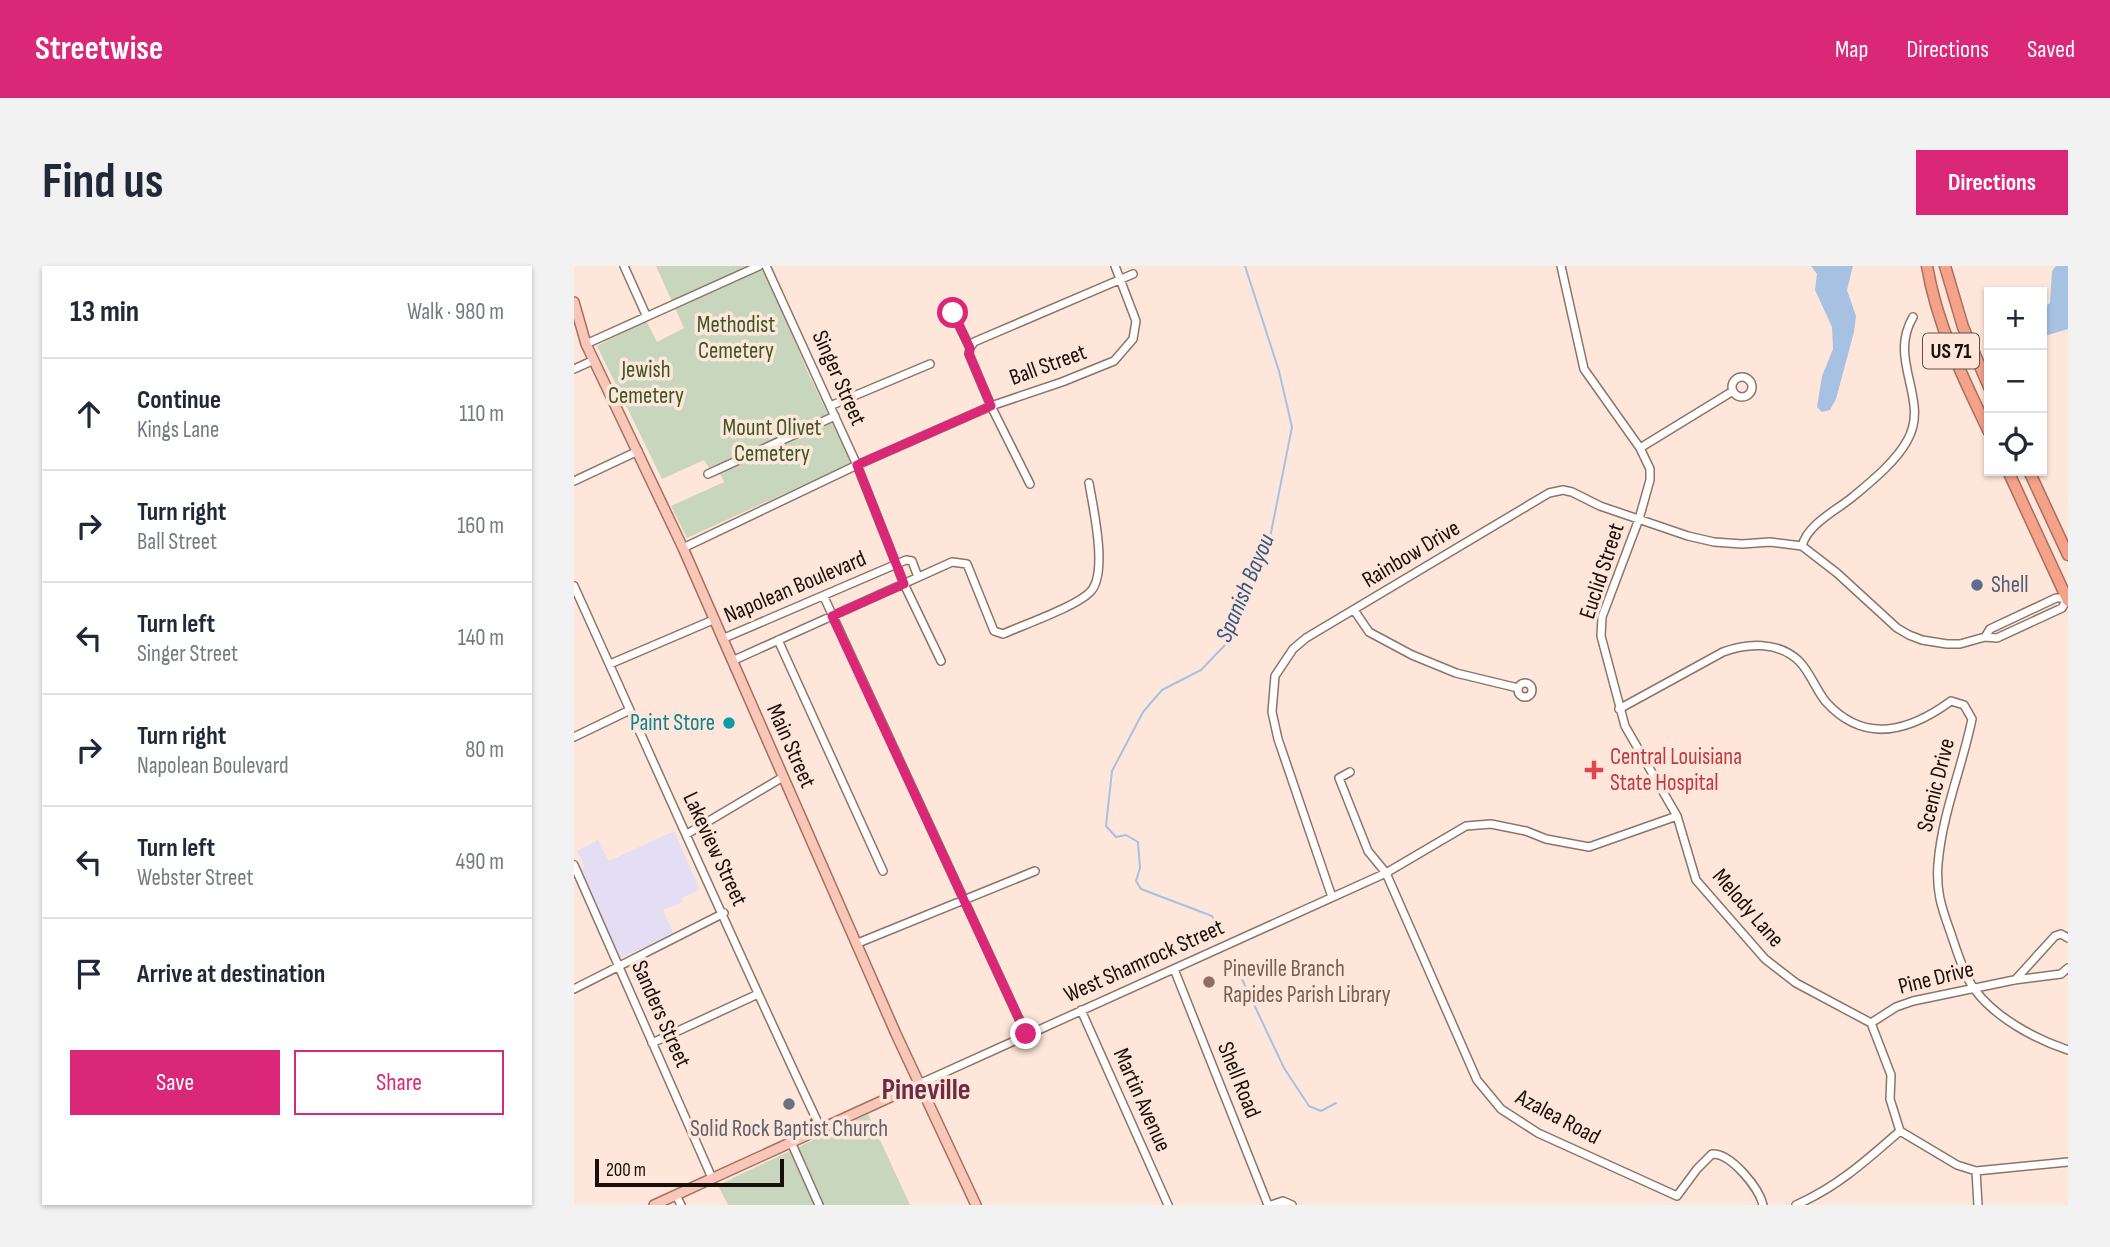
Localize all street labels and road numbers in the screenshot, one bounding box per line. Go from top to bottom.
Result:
street label: Singer Street [806,326,872,430]
road number: US 71 [1923,334,1979,368]
street label: Ball Street [1006,338,1090,392]
street label: Rainbow Drive [1357,514,1465,594]
street label: Euclid Street [1573,520,1631,622]
street label: Napolean Boulevard [720,545,870,629]
street label: Main Street [760,700,822,792]
street label: Scenic Drive [1911,735,1961,835]
street label: Lakeview Street [676,788,754,910]
street label: Melody Lane [1706,863,1790,953]
street label: West Shamrock Street [1060,913,1228,1009]
street label: Pine Drive [1895,955,1977,1001]
street label: Sanders Street [625,956,697,1072]
street label: Shell Road [1211,1038,1267,1122]
street label: Martin Avenue [1107,1044,1177,1156]
street label: Azalea Road [1510,1083,1605,1151]

